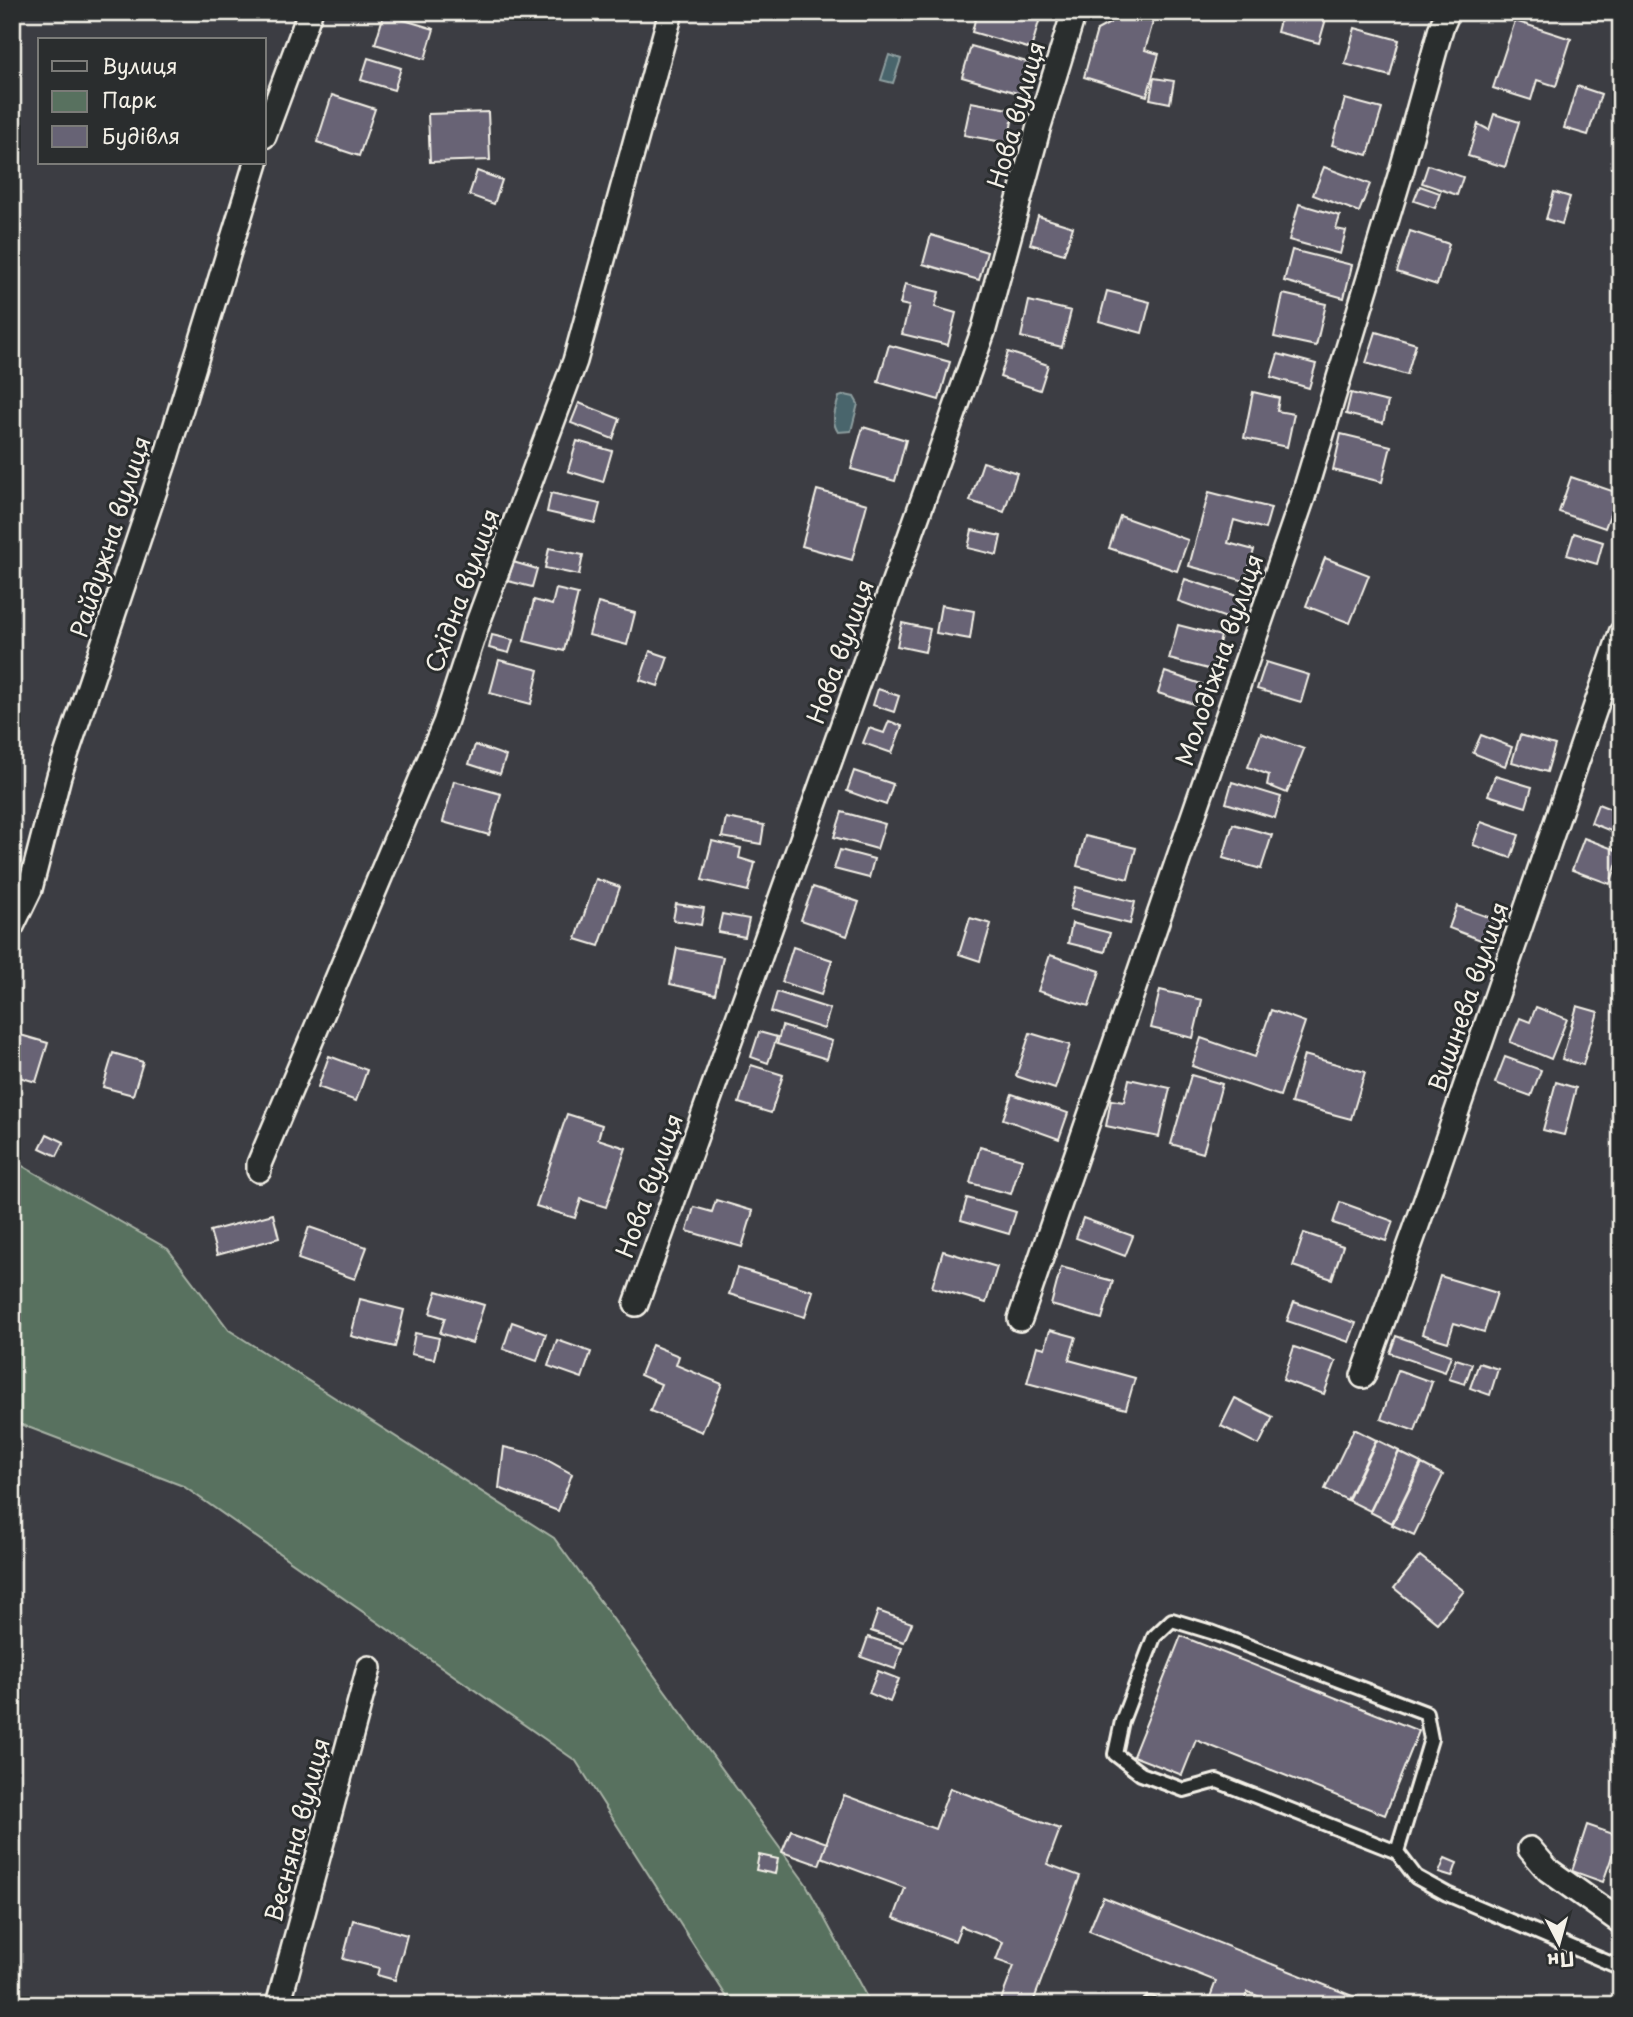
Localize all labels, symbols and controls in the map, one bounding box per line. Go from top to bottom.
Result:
street label: Нова вулиця [977,37,1053,192]
legend [38,38,266,164]
text: Вулиця [102,49,178,81]
text: Парк [102,83,157,115]
text: Будівля [102,119,180,151]
street label: Райдужна вулиця [60,431,159,642]
street label: Східна вулиця [415,503,507,677]
street label: Молодіжна вулиця [1165,549,1271,770]
street label: Нова вулиця [796,574,882,729]
street label: Вишнева вулиця [1418,896,1516,1096]
street label: Нова вулиця [605,1108,691,1263]
street label: Весняна вулиця [254,1733,338,1926]
north arrow [1524,1909,1594,1979]
text: Пн [1546,1946,1576,1976]

